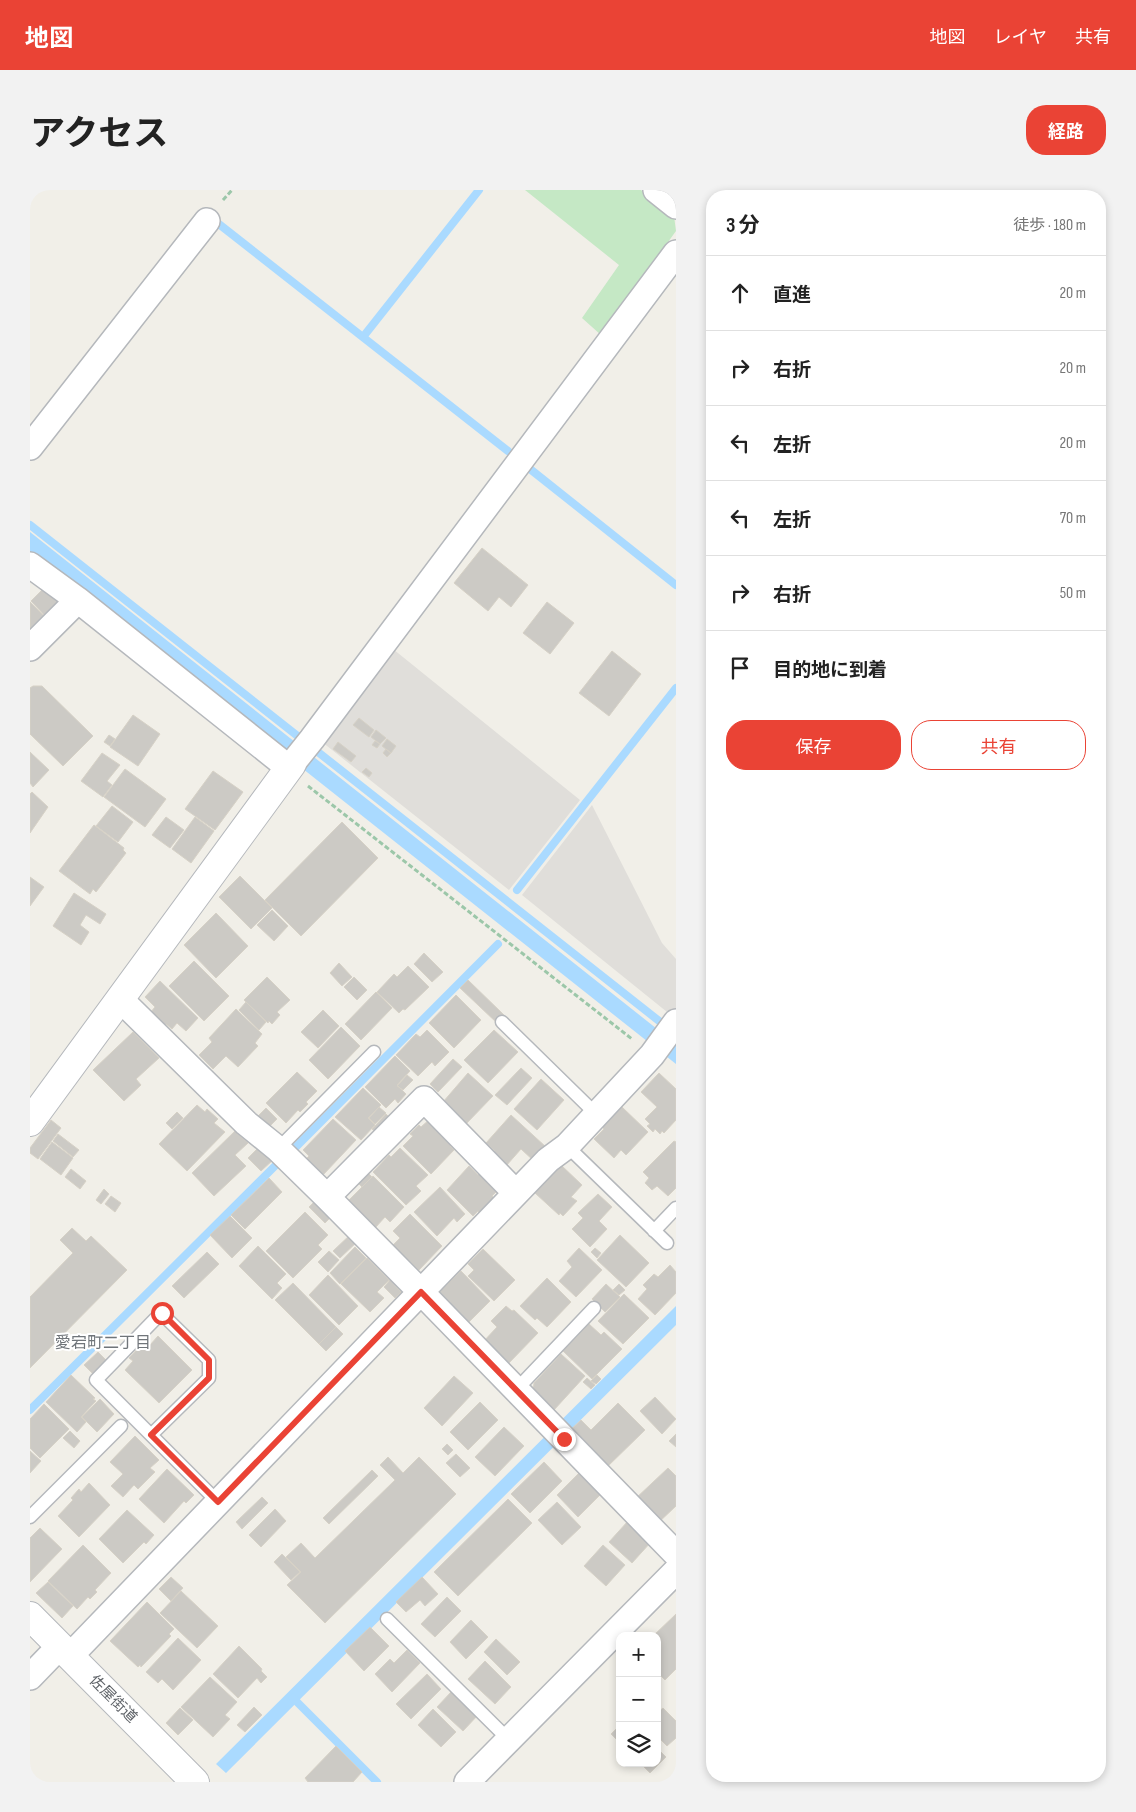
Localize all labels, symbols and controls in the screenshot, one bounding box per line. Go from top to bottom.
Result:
text: 地図 [25,24,73,53]
text: 地図 [930,27,966,48]
text: レイヤ [994,27,1047,48]
text: 共有 [1075,27,1111,48]
button: 経路 [1026,105,1106,155]
text: アクセス [30,113,168,156]
text: 3 分 [726,213,760,238]
text: 徒歩 · 180 m [1013,216,1086,235]
icon: ahead [726,279,754,307]
text: 直進 [773,284,811,307]
text: 20 m [1059,284,1086,303]
icon: right [726,354,754,382]
text: 右折 [773,359,811,382]
text: 20 m [1059,359,1086,378]
icon: left [726,429,754,457]
text: 左折 [773,434,811,457]
text: 20 m [1059,434,1086,453]
icon: left [726,504,754,532]
text: 左折 [773,509,811,532]
text: 70 m [1060,509,1086,528]
icon: right [726,579,754,607]
text: 右折 [773,584,811,607]
text: 50 m [1060,584,1086,603]
icon: arrive [726,654,754,682]
text: 目的地に到着 [773,659,887,682]
button: 保存 [726,720,901,770]
button: 共有 [911,720,1086,770]
route start [151,1302,174,1325]
district label: 愛宕町二丁目 [55,1334,151,1353]
route end [553,1428,576,1451]
map controls [616,1632,661,1767]
button: + [616,1632,661,1677]
street label: 佐屋街道 [85,1671,141,1727]
button: − [616,1677,661,1722]
button: layers [616,1722,661,1767]

